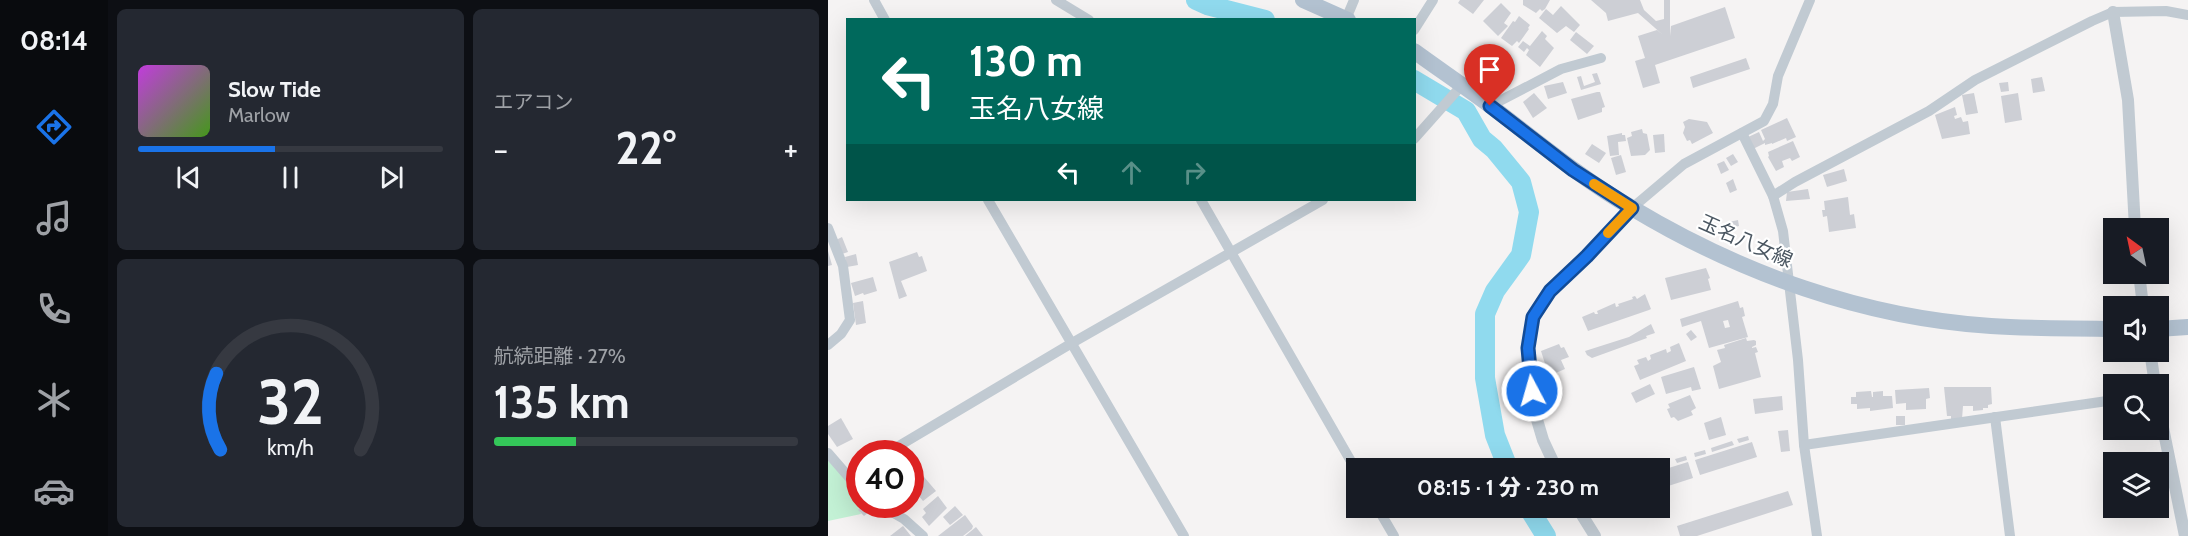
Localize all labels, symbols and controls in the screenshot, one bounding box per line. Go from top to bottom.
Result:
text: 08:14 [20,24,88,57]
text: 130 m [969,35,1083,87]
icon: left [870,42,948,120]
pin [1464,44,1515,106]
icon: arrive [1473,53,1506,86]
text: Slow Tide [228,76,321,103]
text: エアコン [494,90,574,114]
text: 玉名八女線 [969,92,1104,125]
text: Marlow [228,103,290,127]
icon: directions [33,106,75,148]
text: 22° [615,121,676,175]
text: − [494,129,508,169]
text: + [783,129,798,169]
icon: left [1052,156,1085,189]
icon: ahead [1115,156,1148,189]
icon: right [1178,156,1211,189]
icon: previous [172,161,205,194]
icon: pause [274,161,307,194]
icon: next [375,161,408,194]
icon: music [33,197,75,239]
street label: 玉名八女線 [1695,210,1797,272]
north arrow [2103,218,2169,284]
map controls [2103,218,2169,518]
icon: phone [33,288,75,330]
button: sound [2103,296,2169,362]
text: 航続距離 · 27% [494,344,626,368]
position arrow [1500,359,1564,423]
text: 32 [257,364,324,440]
button: search [2103,374,2169,440]
text: 135 km [494,375,630,429]
icon: climate [33,379,75,421]
text: km/h [267,434,314,460]
speed limit sign: 40 [846,440,924,518]
button: layers [2103,452,2169,518]
icon: car [33,470,75,512]
text: 08:15 · 1 分 · 230 m [1417,474,1599,501]

